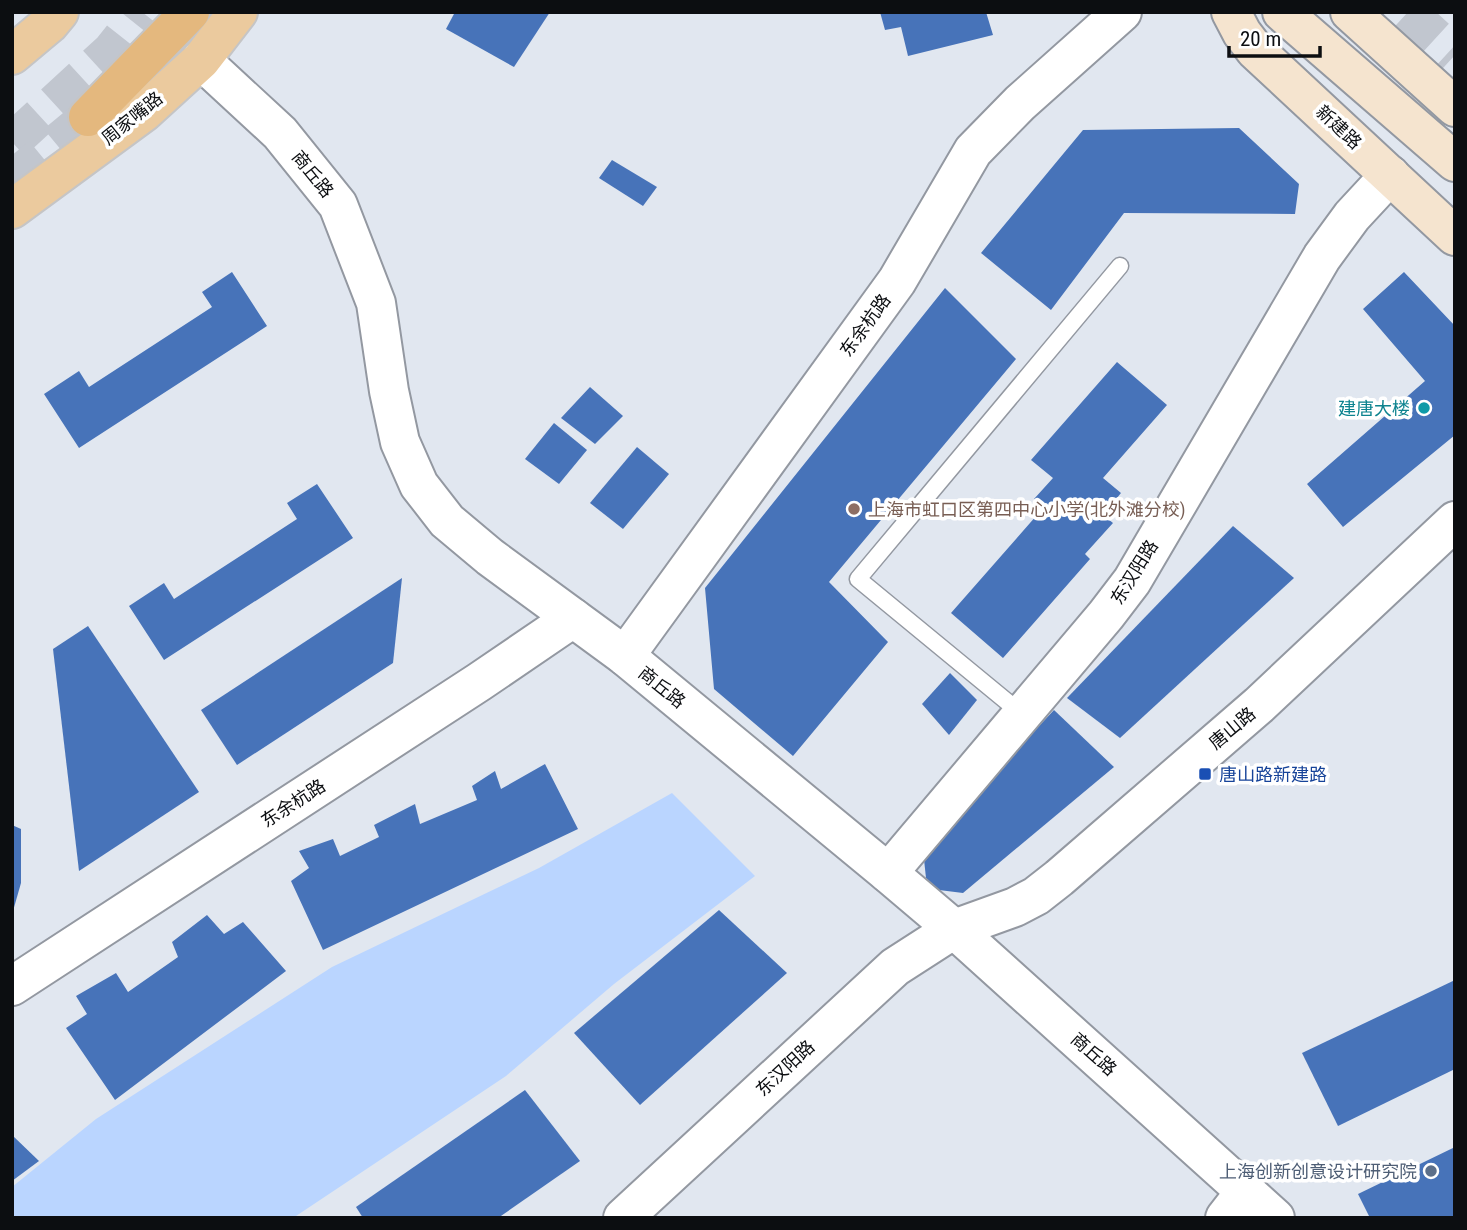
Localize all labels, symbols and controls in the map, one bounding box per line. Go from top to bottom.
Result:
scale bar [1229,14,1320,58]
text: 20 m [1240,27,1281,51]
street label: 周家嘴路 [97,87,167,149]
street label: 新建路 [1312,101,1366,153]
street label: 商丘路 [288,146,338,202]
street label: 东余杭路 [835,290,895,360]
place label: 建唐大楼 [1338,398,1410,419]
marker: 建唐大楼 [1416,400,1432,416]
place label: 上海市虹口区第四中心小学(北外滩分校) [868,499,1185,521]
marker: 上海市虹口区第四中心小学(北外滩分校) [846,501,862,517]
street label: 东汉阳路 [1106,536,1162,608]
street label: 商丘路 [634,662,690,712]
street label: 唐山路 [1205,703,1259,753]
place label: 唐山路新建路 [1219,764,1327,785]
marker: 唐山路新建路 [1197,766,1213,782]
street label: 东余杭路 [257,775,329,831]
street label: 商丘路 [1067,1028,1121,1080]
street label: 东汉阳路 [752,1036,818,1100]
place label: 上海创新创意设计研究院 [1219,1161,1417,1182]
marker: 上海创新创意设计研究院 [1423,1163,1439,1179]

